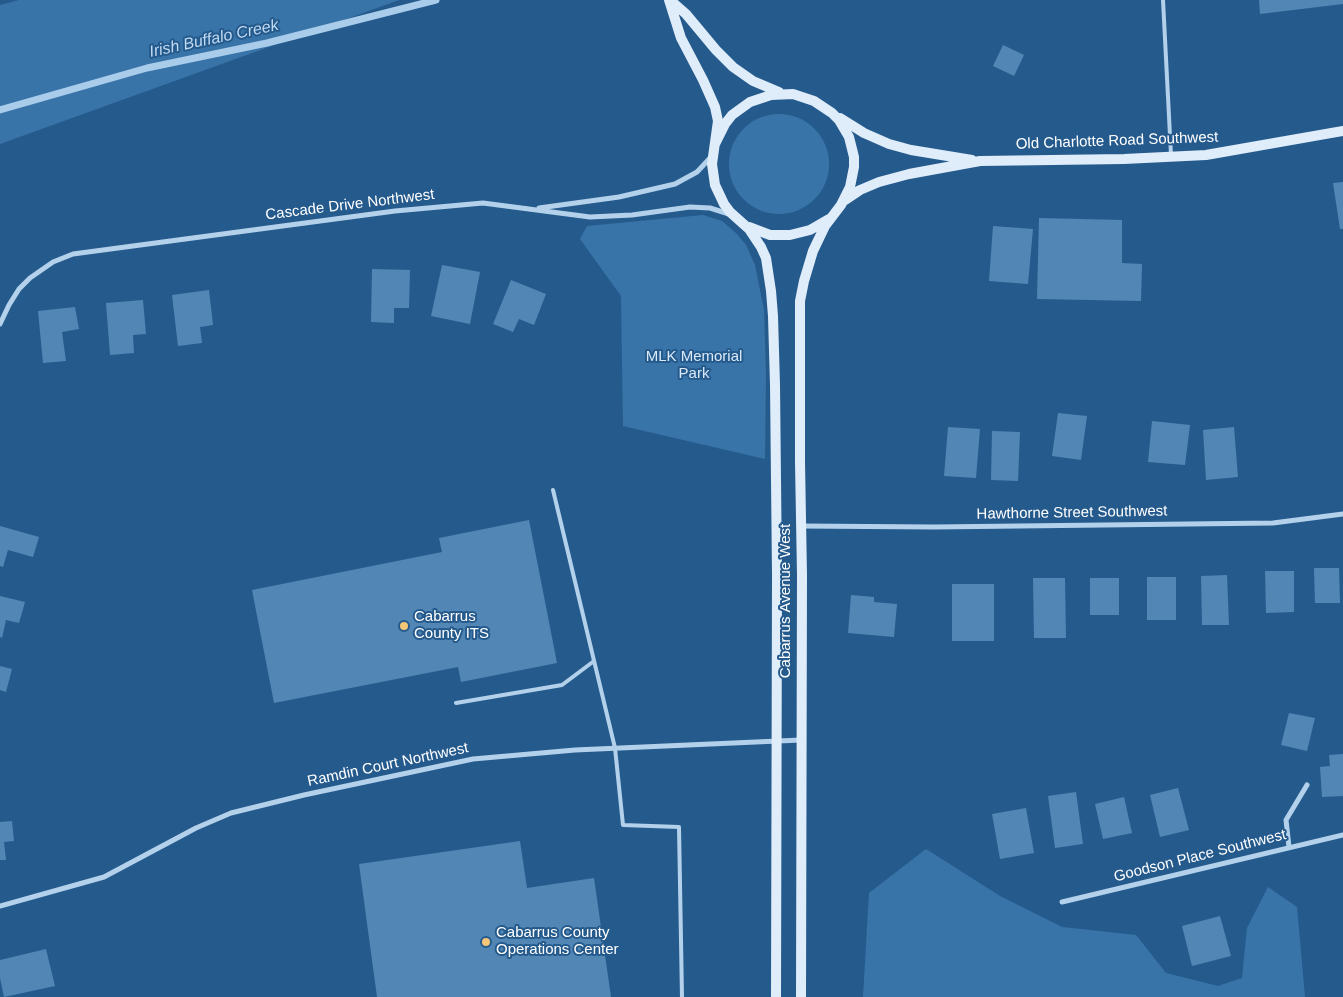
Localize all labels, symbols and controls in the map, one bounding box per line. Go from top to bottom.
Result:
water label: Irish Buffalo Creek [148,16,280,62]
street label: Old Charlotte Road Southwest [1015,128,1219,154]
street label: Cascade Drive Northwest [265,186,435,224]
park label: MLK Memorial Park [646,348,742,383]
street label: Hawthorne Street Southwest [976,502,1168,524]
street label: Cabarrus Avenue West [777,524,795,678]
place label: Cabarrus County ITS [414,608,489,643]
marker: Cabarrus County ITS [398,620,410,632]
street label: Ramdin Court Northwest [306,739,470,791]
street label: Goodson Place Southwest [1112,826,1288,886]
place label: Cabarrus County Operations Center [496,924,619,959]
marker: Cabarrus County Operations Center [480,936,492,948]

